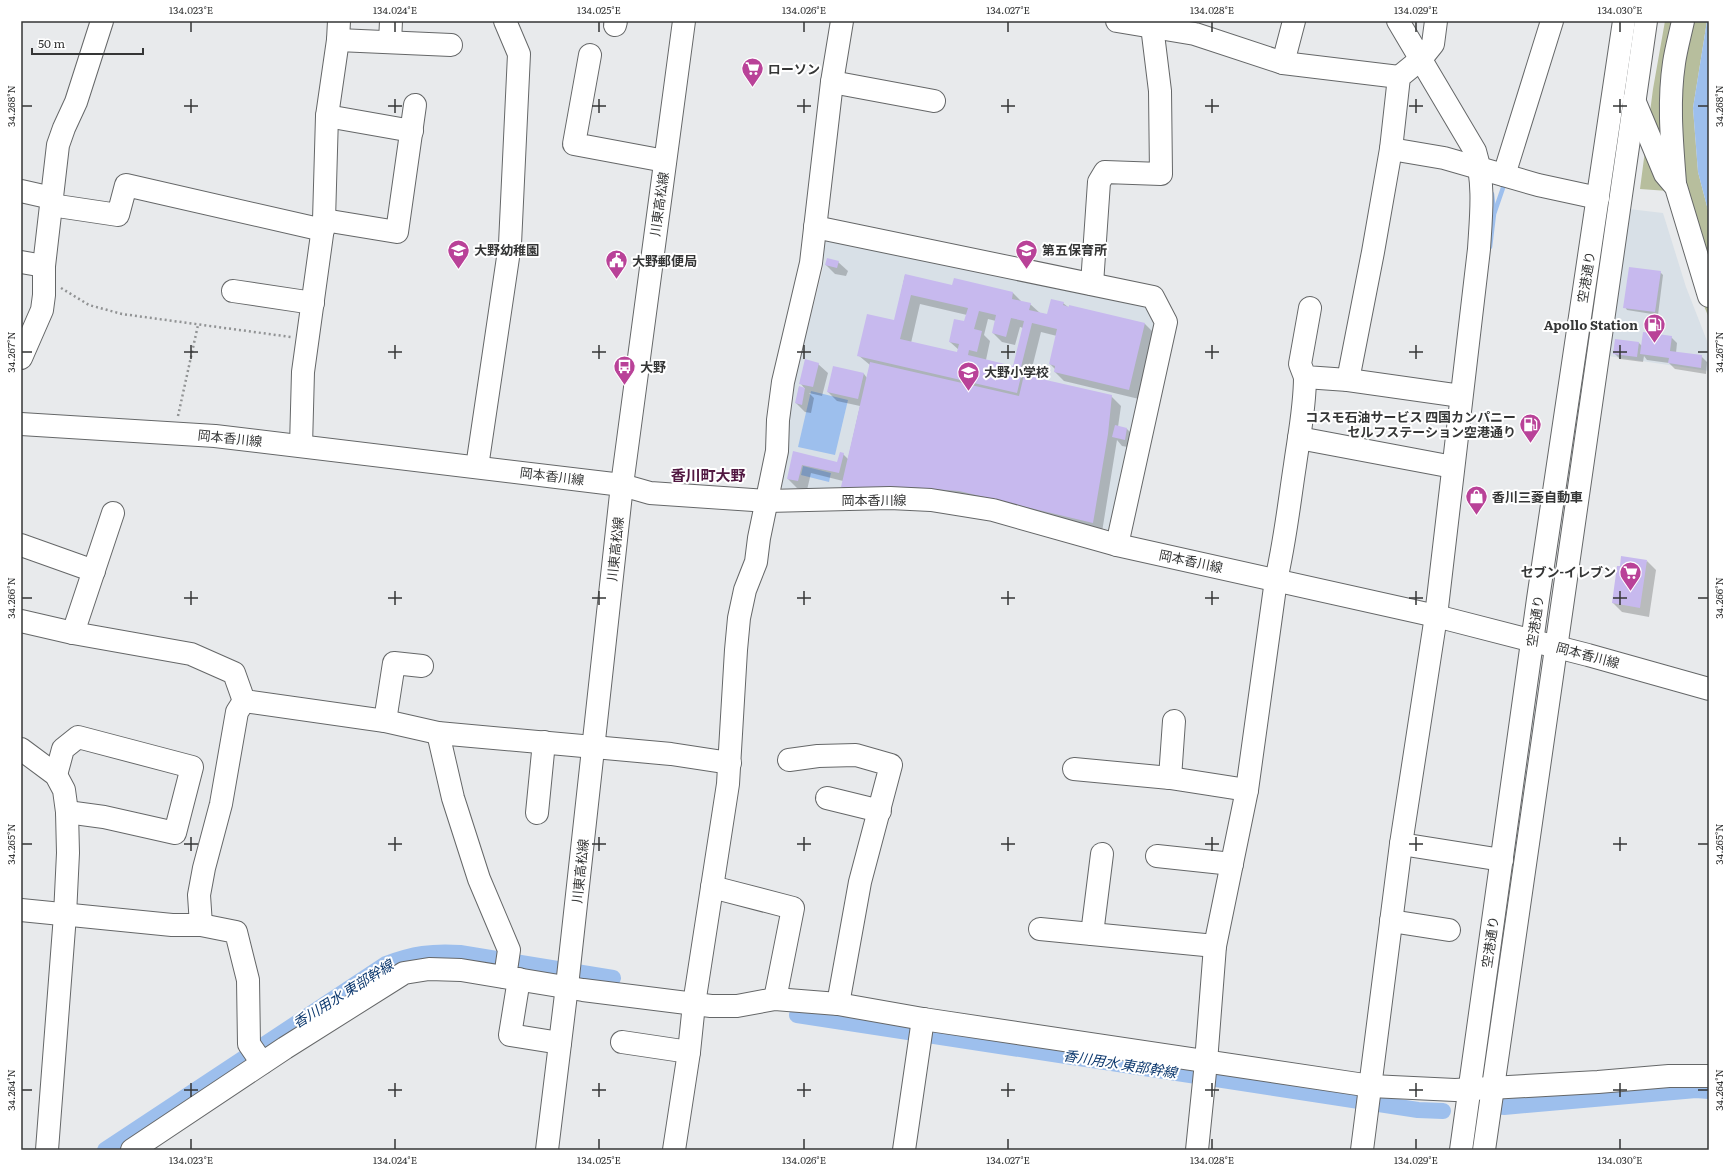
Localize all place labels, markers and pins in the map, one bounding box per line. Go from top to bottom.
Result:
supermarket icon: ローソン [740,56,766,89]
place label: ローソン [768,59,820,78]
school or university icon: 大野幼稚園 [446,237,472,270]
school or university icon: 第五保育所 [1013,237,1039,270]
place label: 大野幼稚園 [474,240,539,259]
place label: 第五保育所 [1042,240,1107,259]
public building icon: 大野郵便局 [604,248,630,281]
place label: 大野郵便局 [632,251,697,270]
fuel station icon: Apollo Station [1641,312,1667,345]
place label: Apollo Station [1544,315,1638,334]
bus stop icon: 大野 [612,354,638,387]
place label: 大野 [640,357,666,376]
school or university icon: 大野小学校 [955,359,981,392]
place label: 大野小学校 [984,362,1049,381]
place label: コスモ石油サービス 四国カンパニー セルフステーション空港通り [1305,407,1516,441]
fuel station icon: コスモ石油サービス 四国カンパニー セルフステーション空港通り [1518,411,1544,444]
shop icon: 香川三菱自動車 [1464,484,1490,517]
place label: 香川三菱自動車 [1492,487,1583,506]
supermarket icon: セブン-イレブン [1618,559,1644,592]
place label: セブン-イレブン [1521,562,1616,581]

